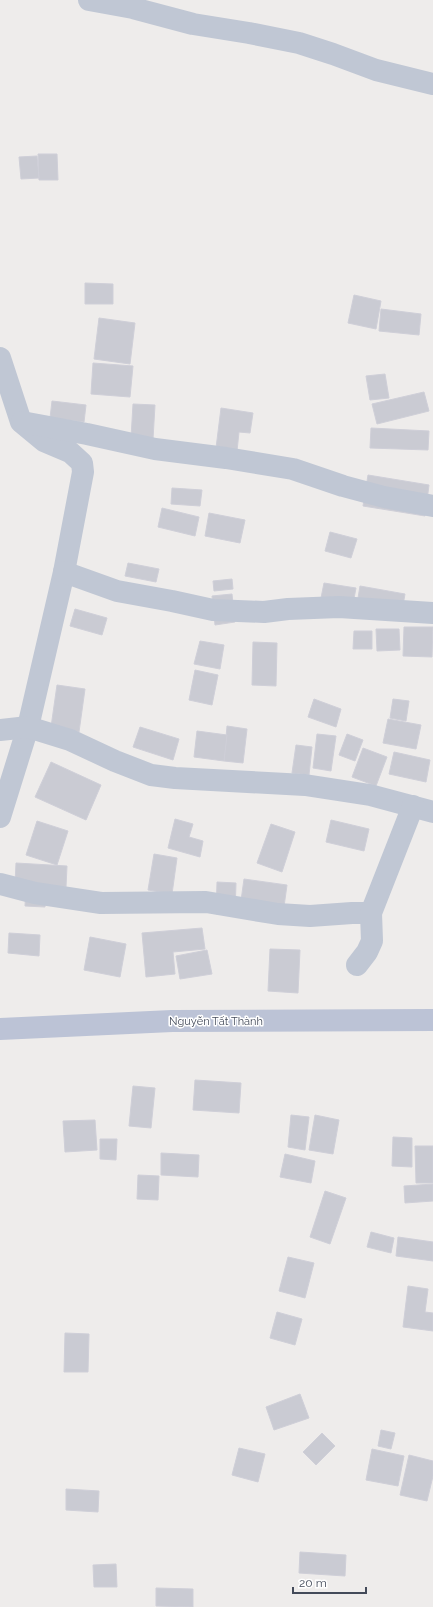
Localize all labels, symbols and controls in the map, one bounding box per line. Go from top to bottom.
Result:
street label: Nguyễn Tất Thành [169,1015,263,1028]
scale bar [293,1569,366,1595]
text: 20 m [299,1576,327,1590]

